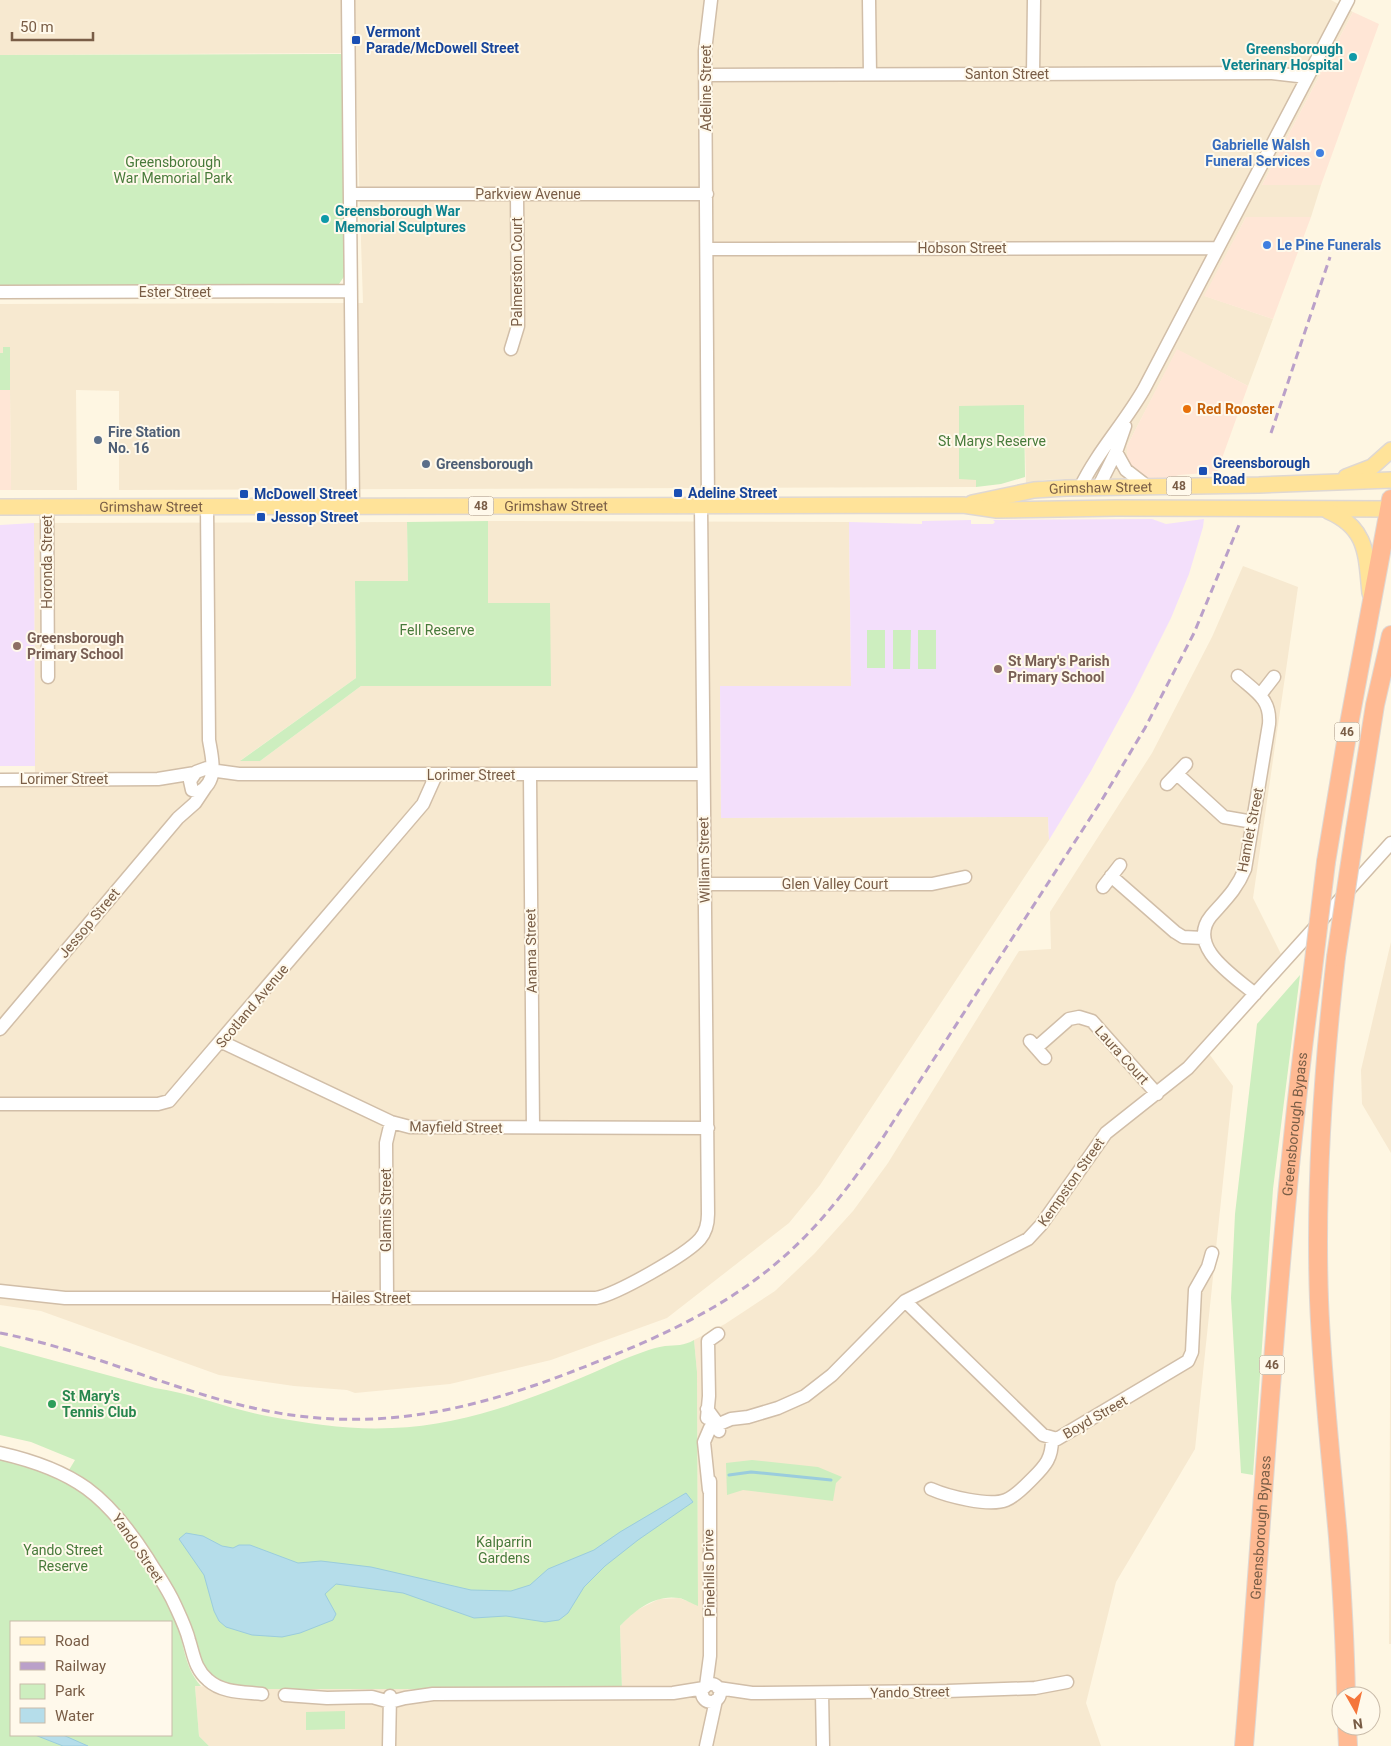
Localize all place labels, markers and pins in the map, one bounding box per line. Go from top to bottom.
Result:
place label: Vermont Parade/McDowell Street [366,24,519,56]
marker: Vermont Parade/McDowell Street [350,34,362,46]
place label: Greensborough Veterinary Hospital [1222,41,1343,73]
marker: Greensborough Veterinary Hospital [1347,51,1359,63]
place label: Gabrielle Walsh Funeral Services [1205,137,1310,169]
marker: Gabrielle Walsh Funeral Services [1314,147,1326,159]
place label: Greensborough War Memorial Sculptures [335,203,466,235]
marker: Greensborough War Memorial Sculptures [319,213,331,225]
place label: Le Pine Funerals [1277,237,1381,253]
marker: Le Pine Funerals [1261,239,1273,251]
place label: Red Rooster [1197,401,1274,417]
marker: Red Rooster [1181,403,1193,415]
place label: Fire Station No. 16 [108,424,181,456]
marker: Fire Station No. 16 [92,434,104,446]
place label: Greensborough Road [1213,455,1310,487]
place label: Greensborough [436,456,533,472]
marker: Greensborough [420,458,432,470]
marker: Greensborough Road [1197,465,1209,477]
place label: Adeline Street [688,485,778,501]
place label: McDowell Street [254,486,358,502]
marker: Adeline Street [672,487,684,499]
marker: McDowell Street [238,488,250,500]
place label: Jessop Street [271,509,358,525]
marker: Jessop Street [255,511,267,523]
place label: Greensborough Primary School [27,630,124,662]
marker: Greensborough Primary School [11,640,23,652]
place label: St Mary's Parish Primary School [1008,653,1110,685]
marker: St Mary's Parish Primary School [992,663,1004,675]
place label: St Mary's Tennis Club [62,1388,136,1420]
marker: St Mary's Tennis Club [46,1398,58,1410]

